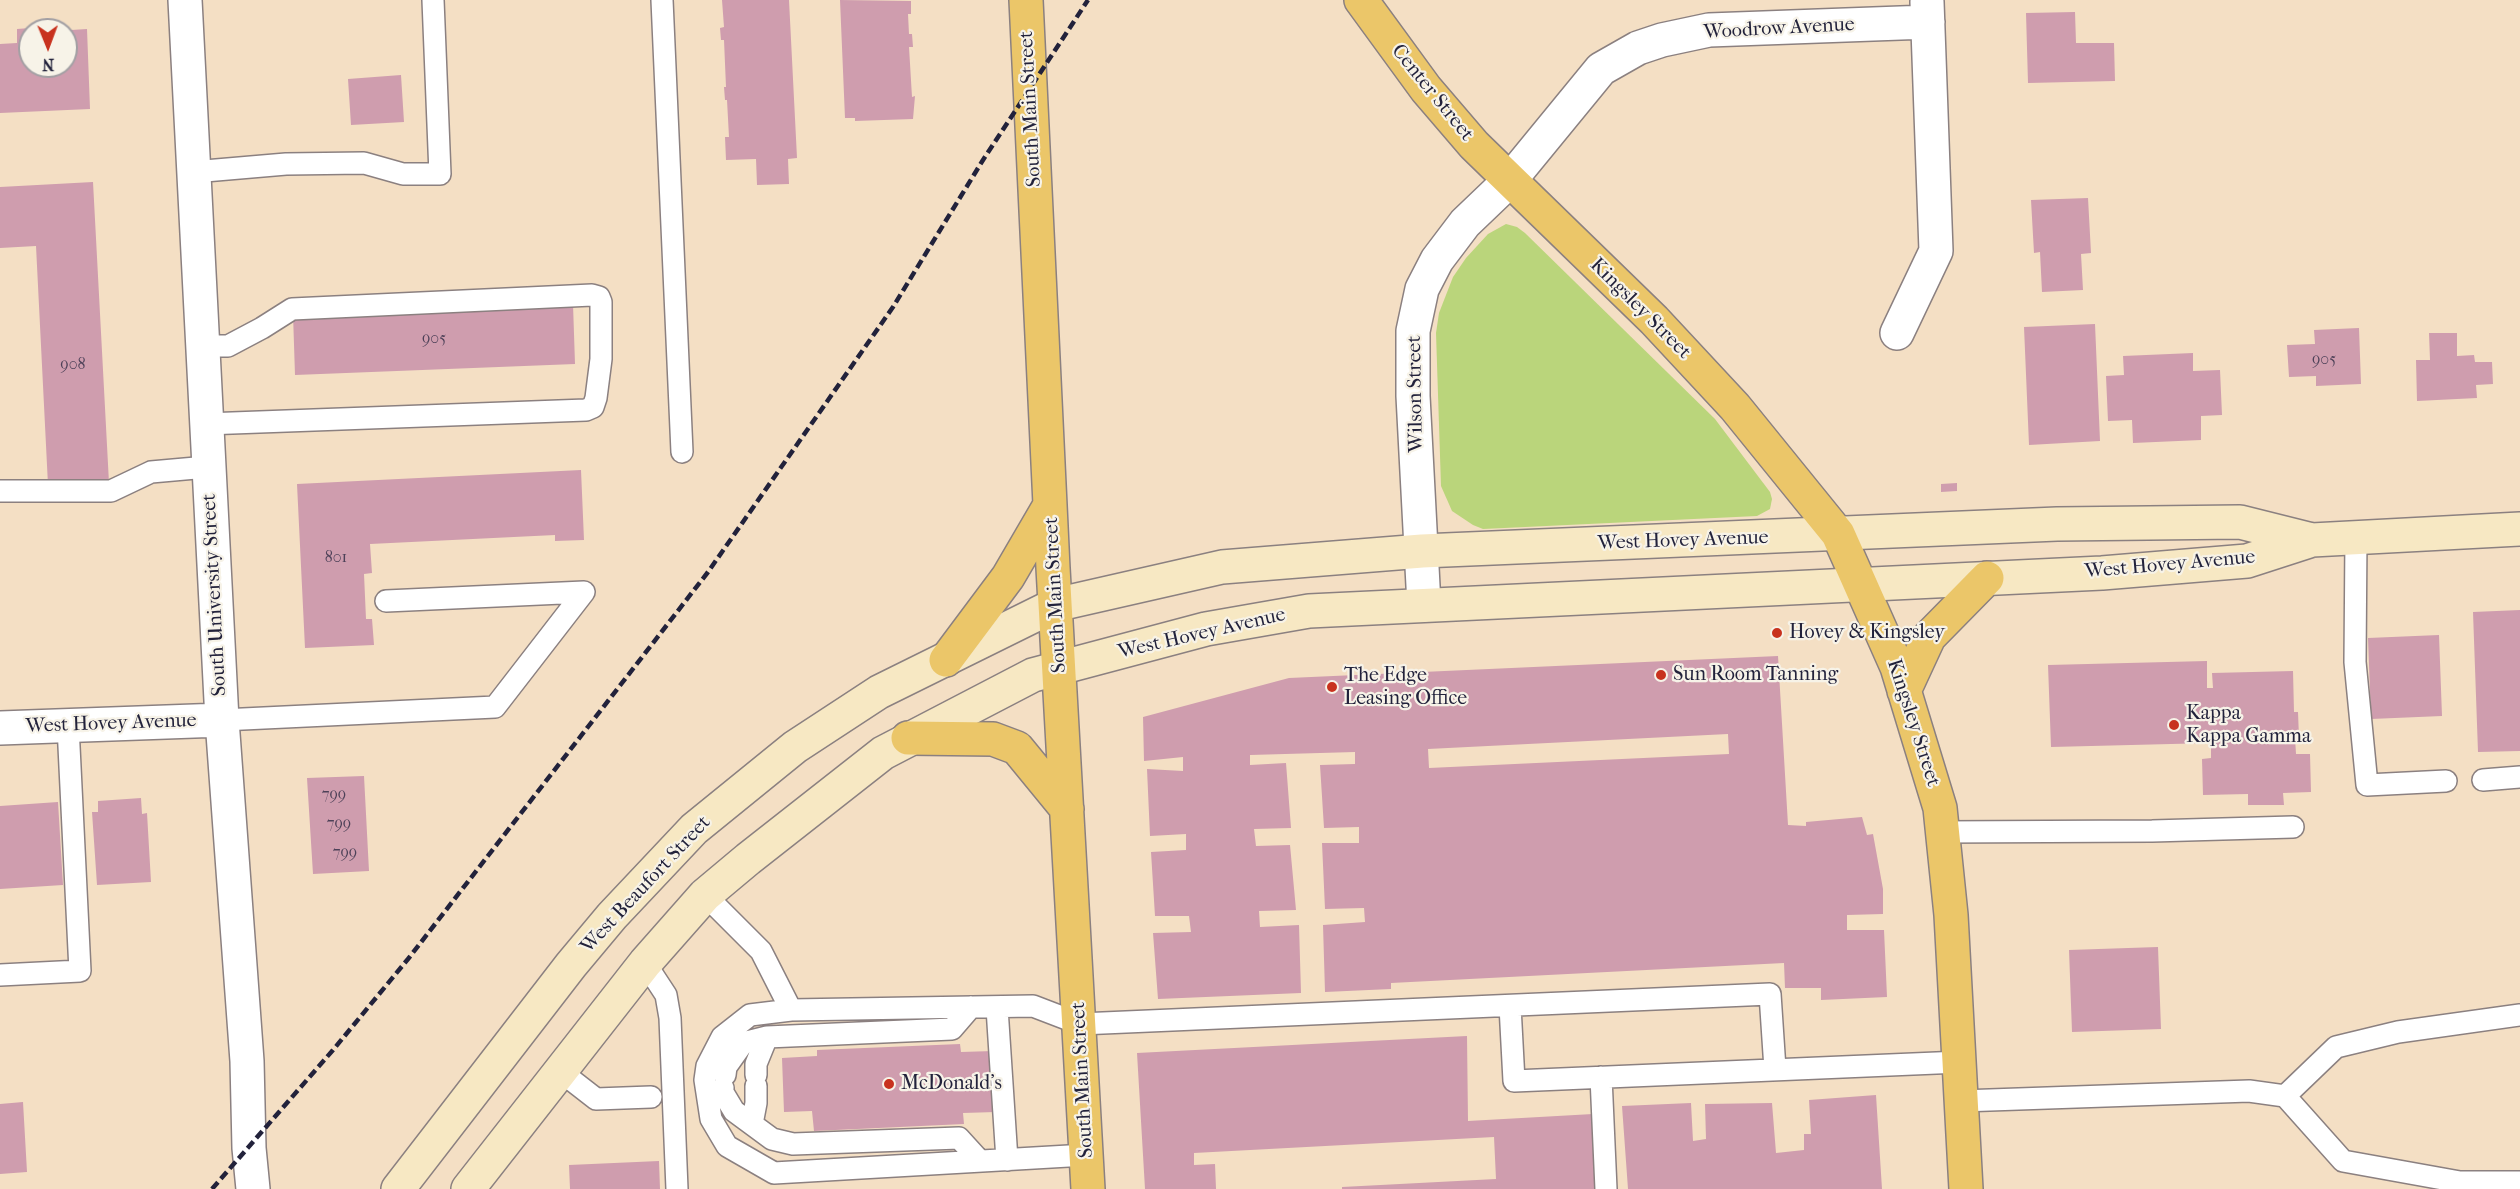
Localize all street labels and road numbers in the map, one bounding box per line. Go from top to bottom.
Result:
street label: Woodrow Avenue [1703,13,1855,45]
street label: South Main Street [1015,30,1047,188]
street label: Center Street [1386,40,1478,146]
street label: Kingsley Street [1585,254,1695,364]
street label: Wilson Street [1403,335,1429,453]
street label: South University Street [198,493,232,697]
street label: South Main Street [1040,516,1072,674]
street label: West Hovey Avenue [1597,526,1769,556]
street label: West Hovey Avenue [2084,546,2256,584]
street label: West Hovey Avenue [1116,603,1288,665]
street label: Kingsley Street [1881,656,1945,790]
street label: West Hovey Avenue [25,709,197,739]
street label: West Beaufort Street [576,811,716,959]
street label: South Main Street [1067,1001,1099,1159]

